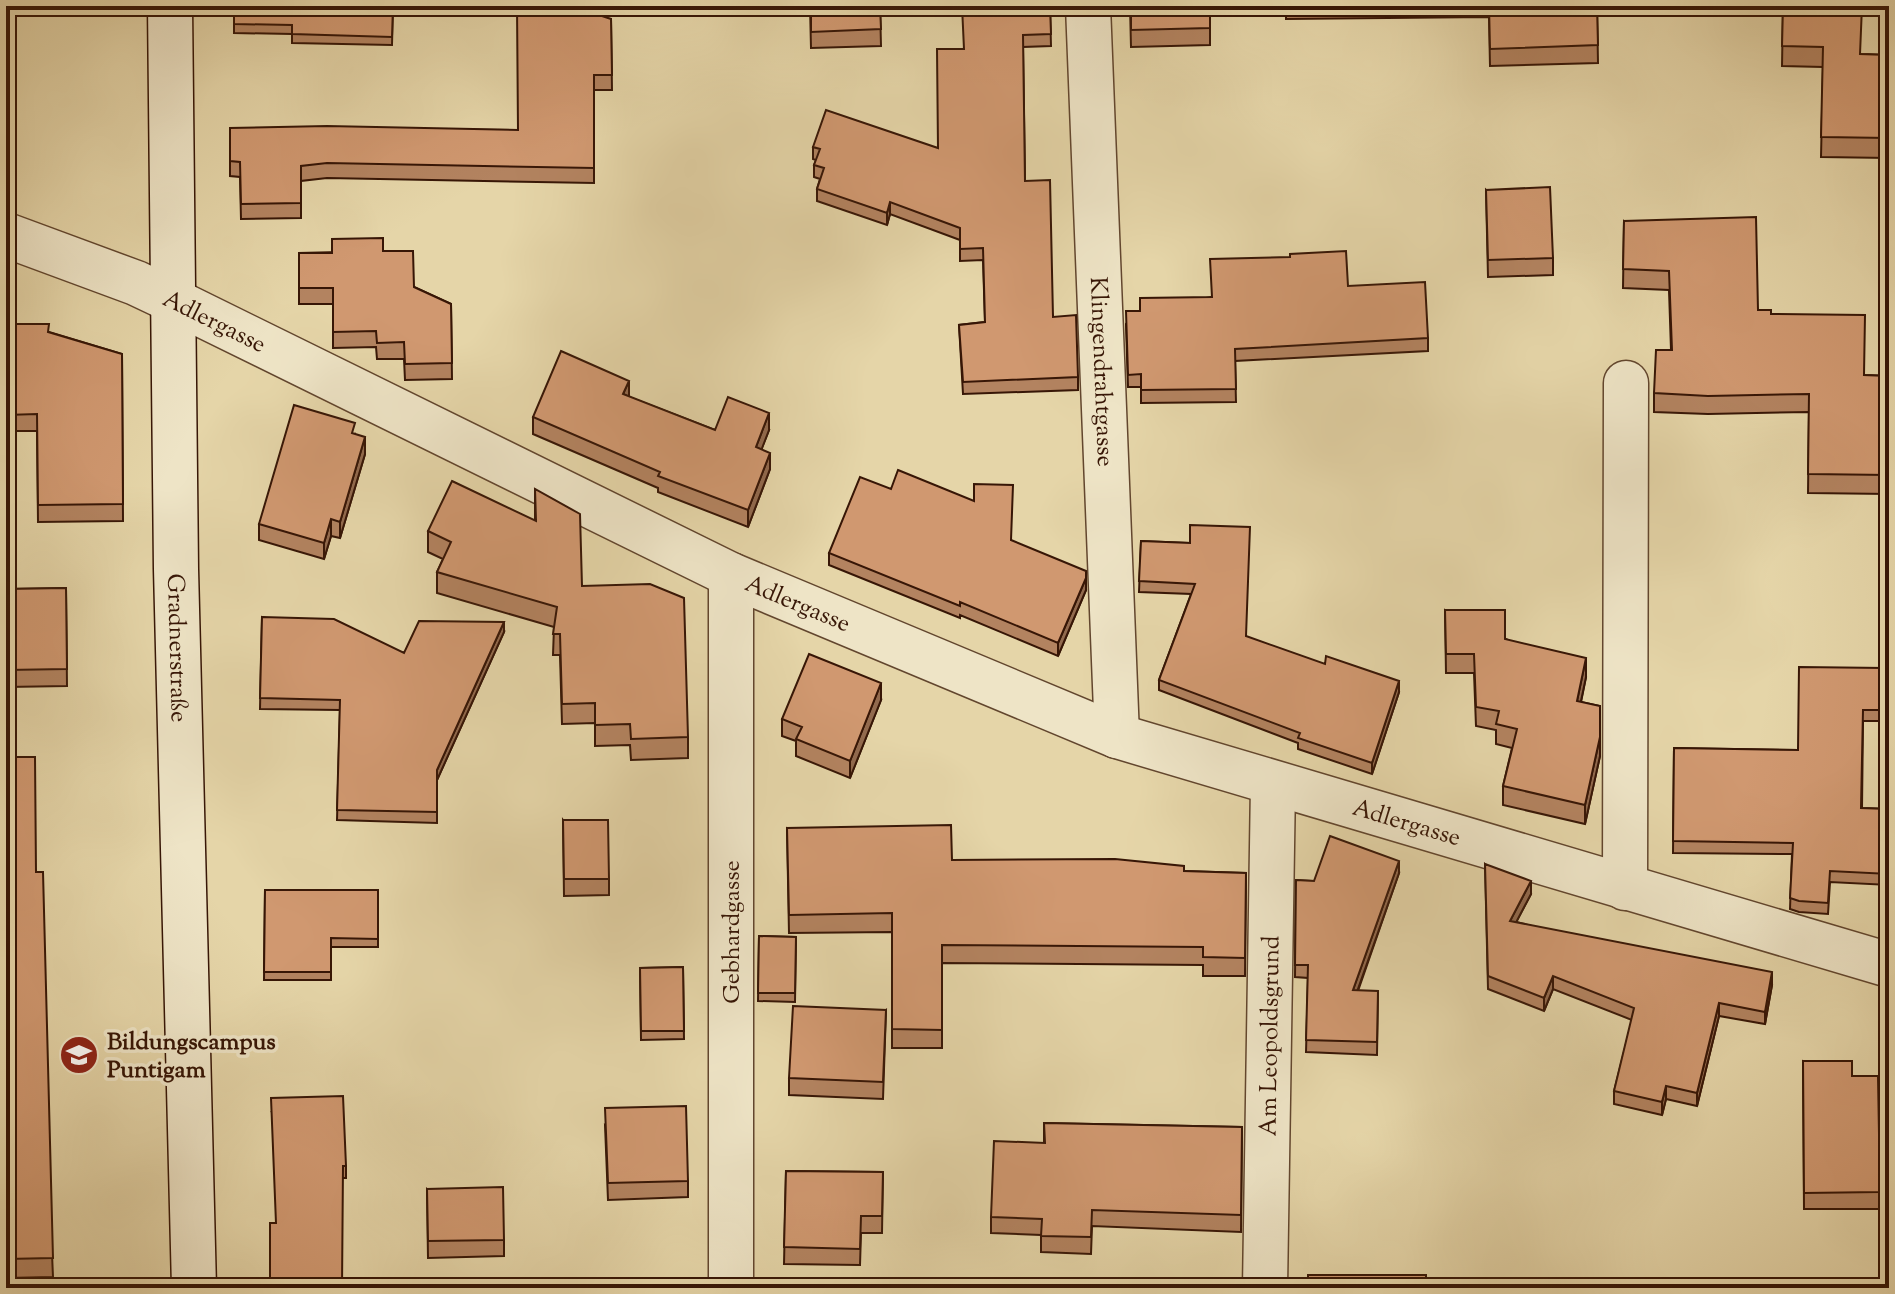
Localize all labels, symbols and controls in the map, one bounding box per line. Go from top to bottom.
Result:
street label: Klingendrahtgasse [1080,276,1121,467]
street label: Adlergasse [157,283,271,363]
street label: Adlergasse [739,568,855,642]
street label: Gradnerstraße [157,573,195,723]
street label: Adlergasse [1348,792,1465,856]
street label: Gebhardgasse [716,860,750,1004]
street label: Am Leopoldsgrund [1252,935,1290,1137]
place label: Bildungscampus Puntigam [107,1026,276,1088]
school or university icon: Bildungscampus Puntigam [58,1034,100,1076]

